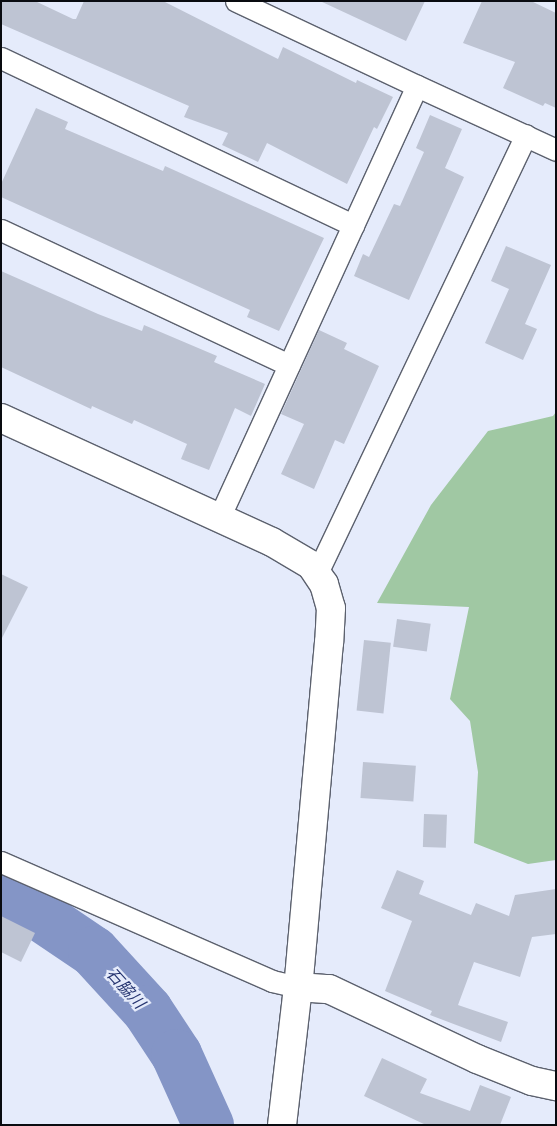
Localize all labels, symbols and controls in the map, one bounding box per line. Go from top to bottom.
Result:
water label: 石脇川 [103,964,149,1012]

